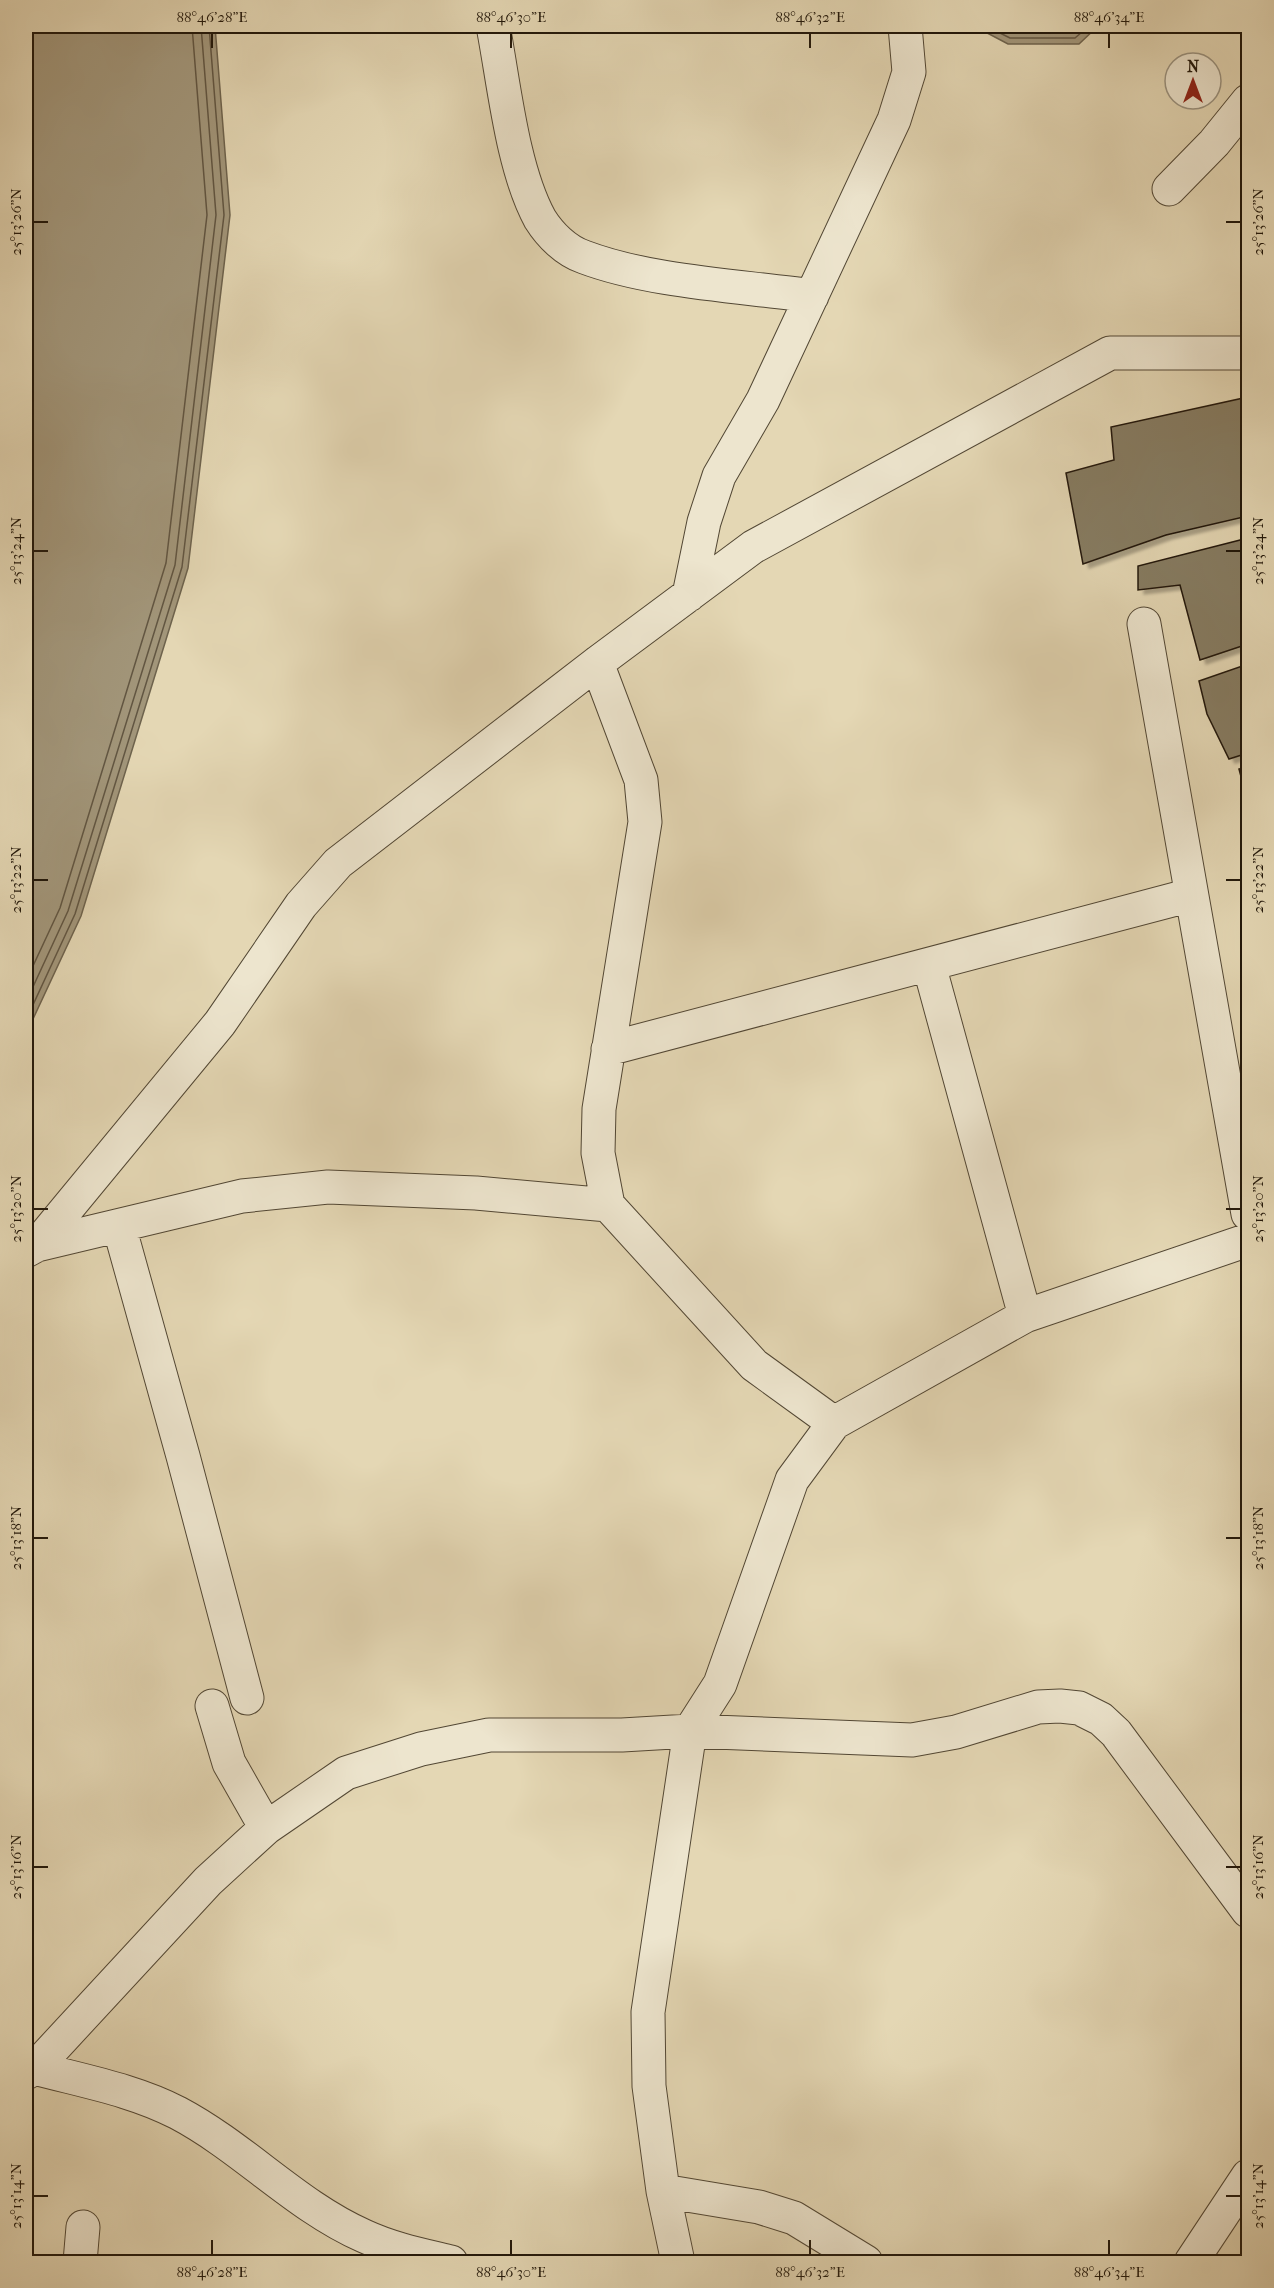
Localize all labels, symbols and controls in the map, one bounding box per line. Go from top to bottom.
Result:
text: 88°46'28"E [177,8,247,26]
text: 88°46'30"E [476,8,546,26]
text: 88°46'32"E [775,8,845,26]
text: 88°46'34"E [1074,8,1144,26]
north arrow [1163,51,1223,111]
text: N [1187,57,1200,76]
text: 25°13'26"N [7,188,25,256]
text: 25°13'26"N [1249,188,1267,256]
text: 25°13'24"N [7,516,25,585]
text: 25°13'24"N [1249,516,1267,585]
text: 25°13'22"N [7,846,25,914]
text: 25°13'22"N [1249,846,1267,914]
text: 25°13'20"N [7,1175,25,1243]
text: 25°13'20"N [1249,1175,1267,1243]
text: 25°13'18"N [7,1505,25,1570]
text: 25°13'18"N [1249,1505,1267,1570]
text: 25°13'16"N [7,1834,25,1900]
text: 25°13'16"N [1249,1834,1267,1900]
text: 25°13'14"N [7,2162,25,2229]
text: 25°13'14"N [1249,2162,1267,2229]
text: 88°46'28"E [177,2263,247,2281]
text: 88°46'30"E [476,2263,546,2281]
text: 88°46'32"E [775,2263,845,2281]
text: 88°46'34"E [1074,2263,1144,2281]

